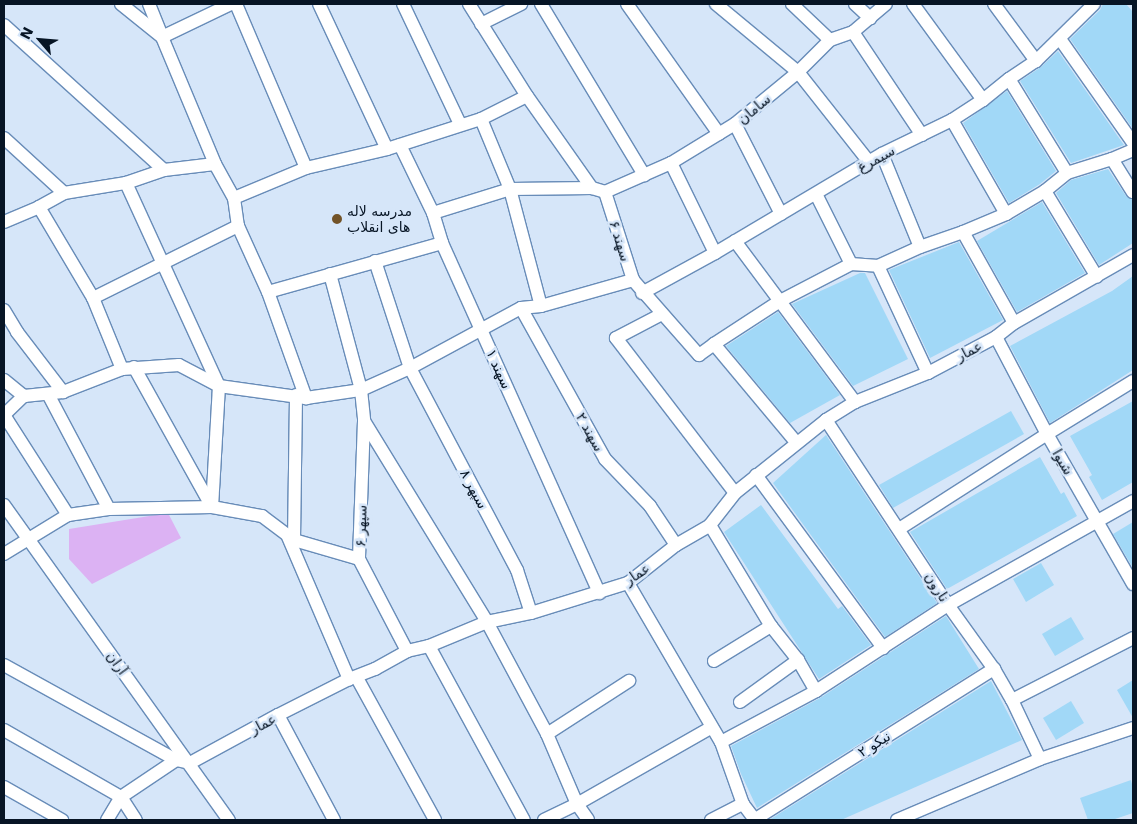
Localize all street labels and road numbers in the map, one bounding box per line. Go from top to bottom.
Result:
street label: سامان [734,90,774,128]
street label: سیمرغ [854,142,898,176]
street label: سهند ۶ [606,219,634,263]
street label: عمار [953,337,985,365]
street label: سهند ۱ [483,347,515,391]
street label: سهند ۲ [573,410,607,454]
street label: شیوا [1049,446,1077,478]
street label: سپهر ۸ [457,466,491,512]
street label: سپهر ۶ [352,505,370,547]
street label: عمار [621,559,653,589]
street label: نارون [921,569,953,605]
street label: آران [103,648,131,678]
street label: عمار [247,710,279,738]
street label: نیکو ۲ [855,728,893,760]

